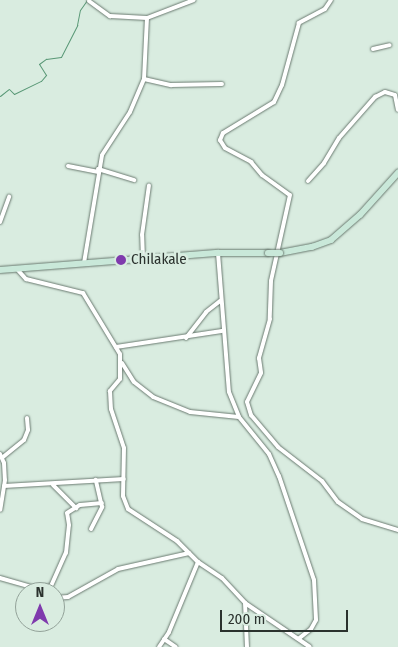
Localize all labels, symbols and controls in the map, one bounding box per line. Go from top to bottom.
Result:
place label: Chilakale [131,251,187,269]
marker: Chilakale [115,254,127,266]
north arrow [15,582,65,632]
text: N [36,584,44,601]
scale bar [223,600,350,632]
text: 200 m [228,610,265,628]

